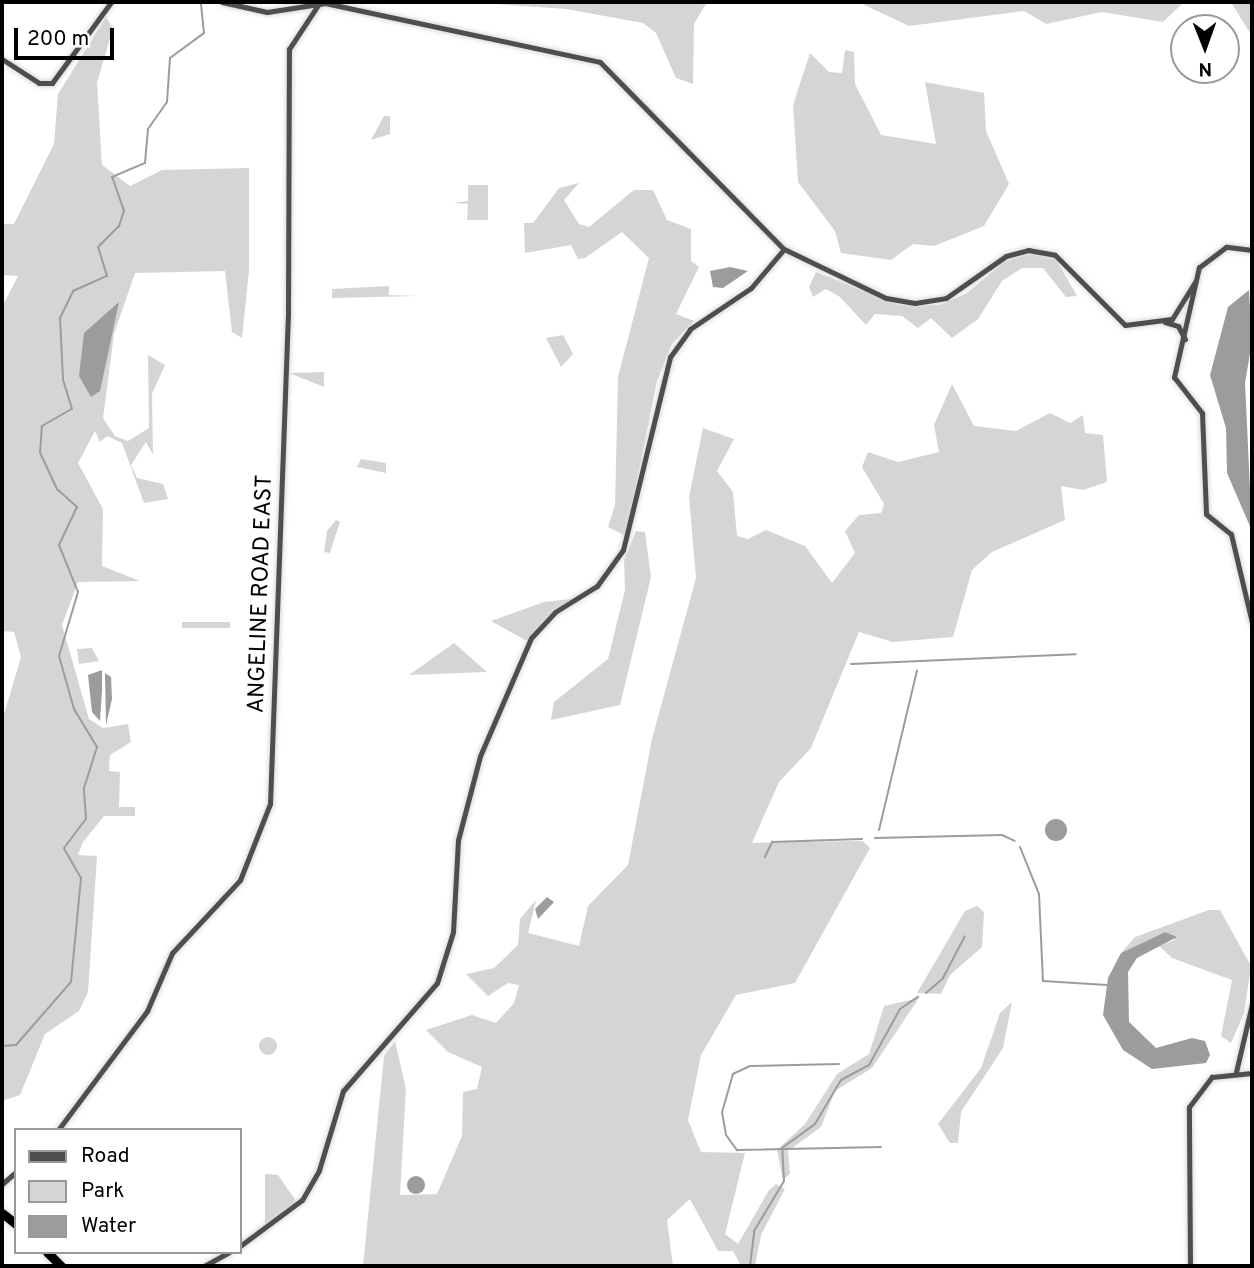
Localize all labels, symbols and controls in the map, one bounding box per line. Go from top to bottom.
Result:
scale bar [18,14,117,58]
north arrow [1170,14,1240,84]
text: 200 m [27,26,89,53]
text: N [1198,56,1212,80]
street label: ANGELINE ROAD EAST [244,474,280,714]
legend [14,1128,242,1254]
text: Road [81,1143,130,1170]
text: Park [81,1178,124,1205]
text: Water [81,1213,136,1240]

